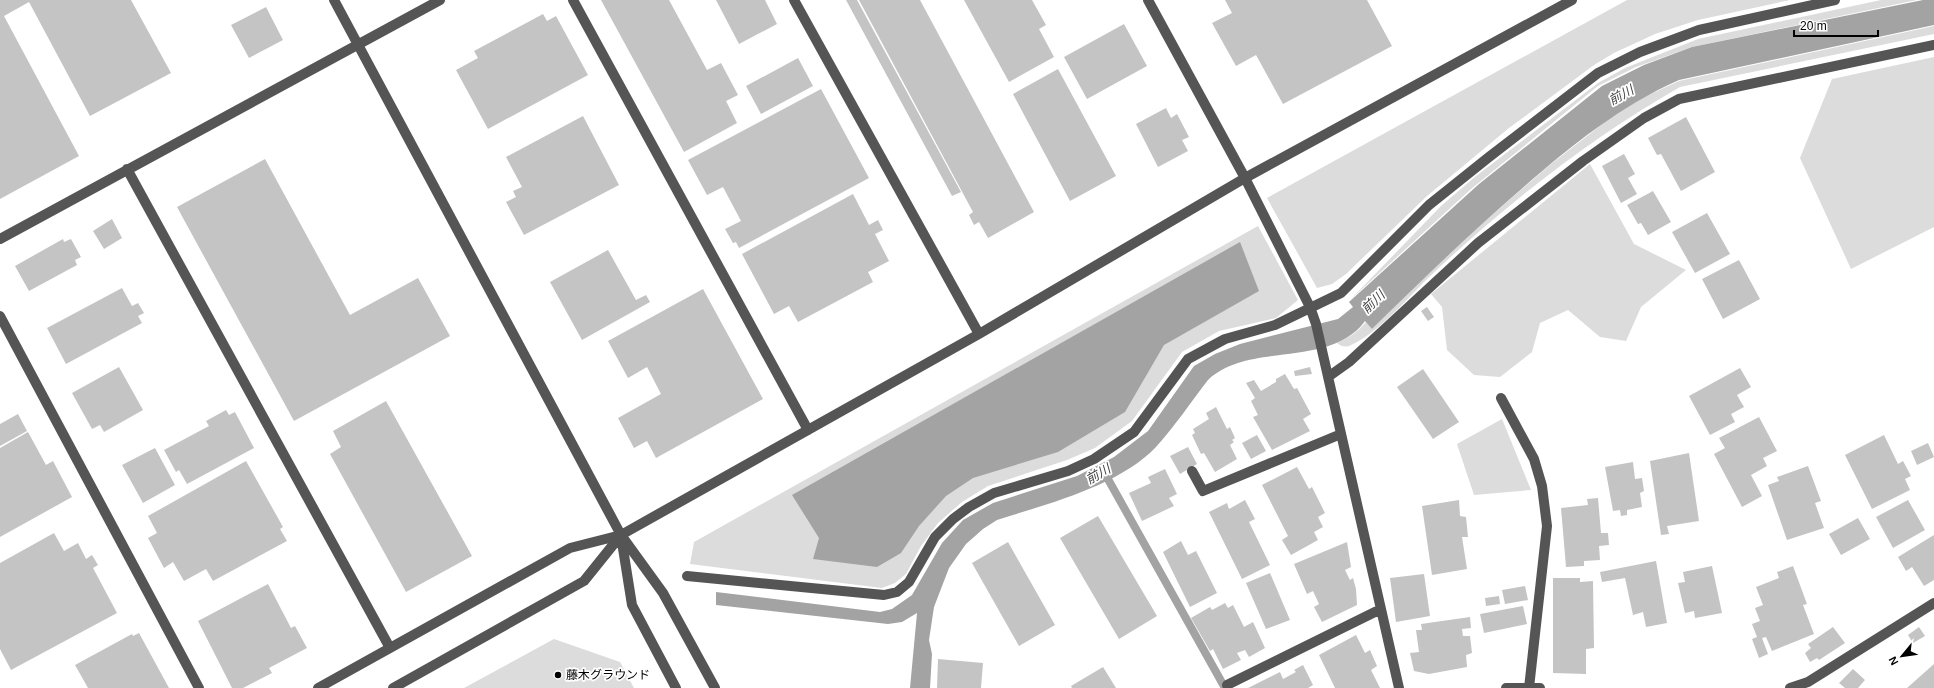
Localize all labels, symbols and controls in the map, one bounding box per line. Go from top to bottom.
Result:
scale bar [1794,12,1878,38]
text: 20 m [1800,19,1827,33]
water label: 前川 [1606,81,1638,108]
water label: 前川 [1358,286,1389,316]
water label: 前川 [1083,460,1115,487]
north arrow [1882,636,1922,676]
text: N [1886,654,1900,667]
place label: 藤木グラウンド [566,668,650,682]
marker: 藤木グラウンド [553,670,563,680]

